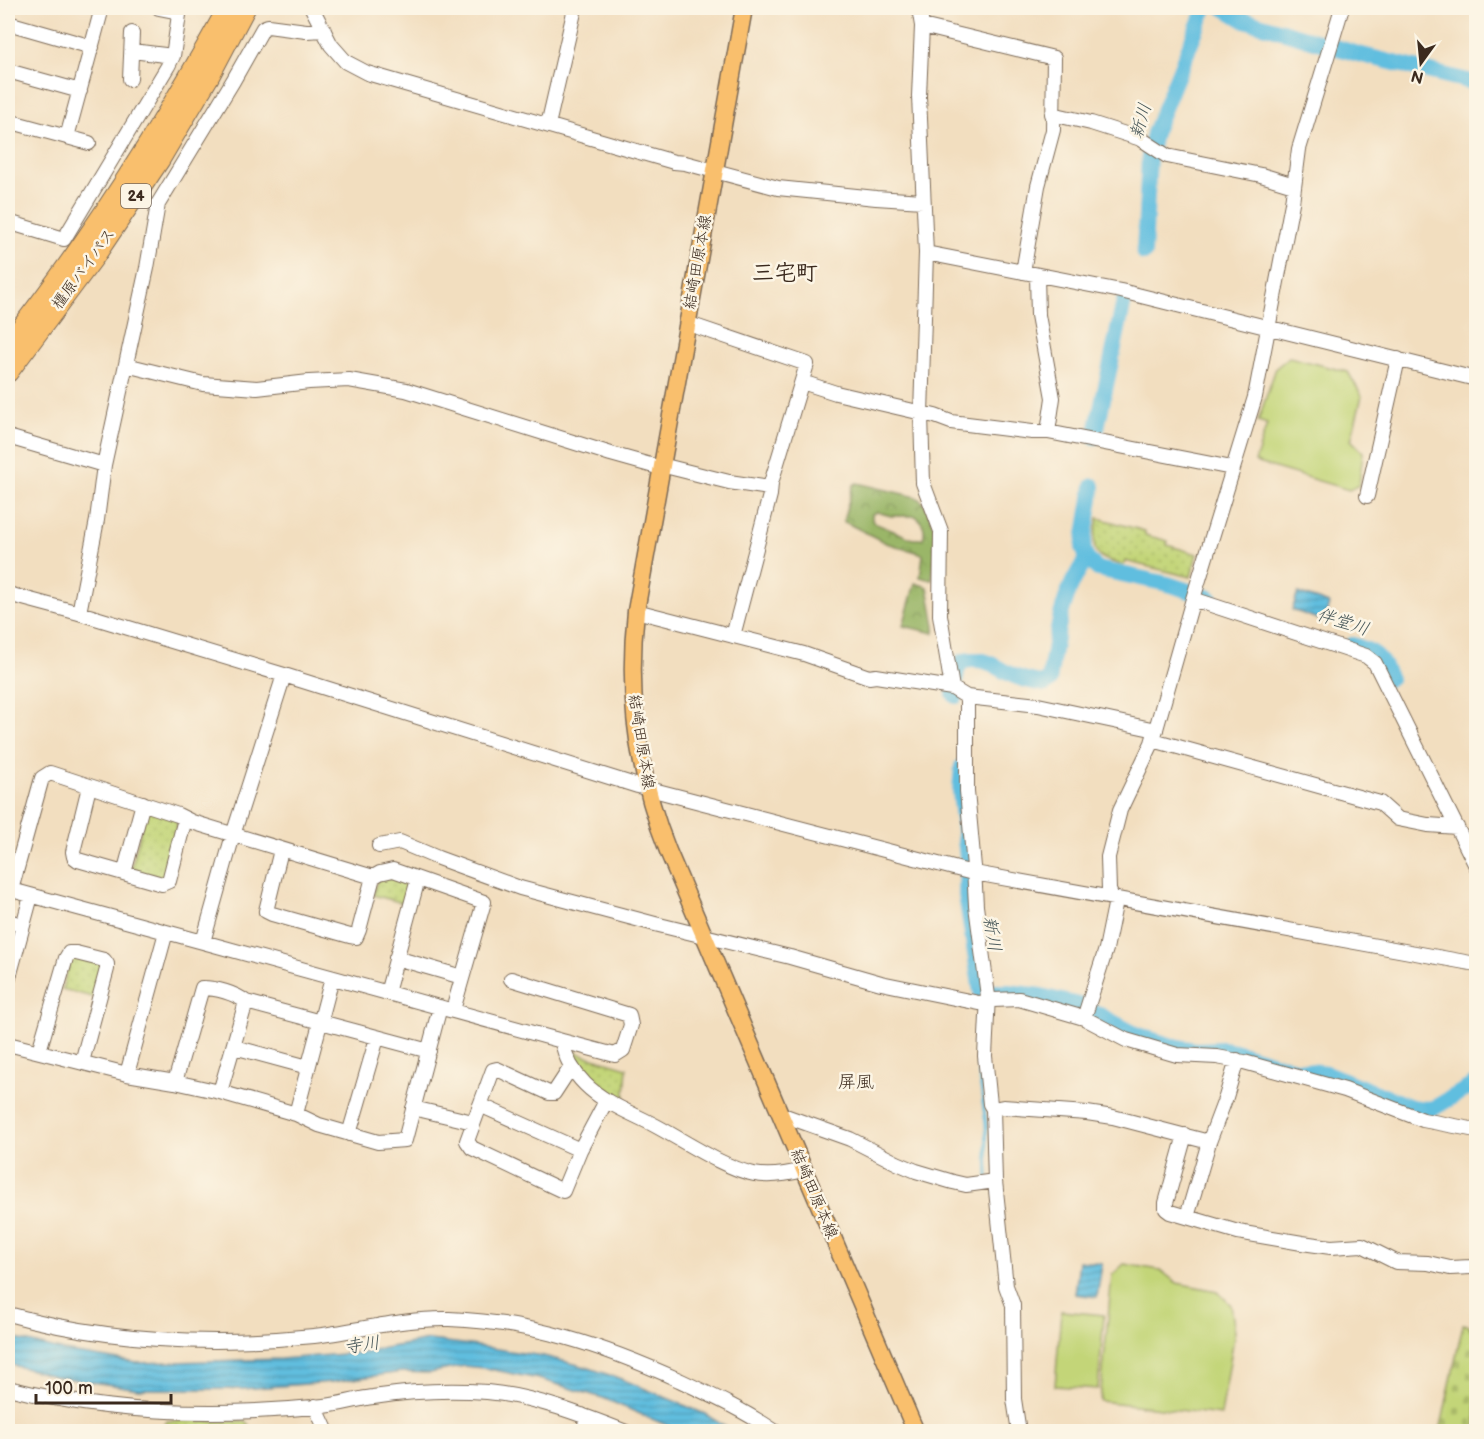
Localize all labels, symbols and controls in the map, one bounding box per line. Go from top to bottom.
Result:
north arrow [1391,33,1451,93]
text: N [1409,65,1426,87]
water label: 新川 [1126,101,1156,141]
road number: 24 [121,184,151,208]
street label: 結崎田原本線 [680,213,716,311]
street label: 橿原バイパス [48,225,120,313]
district label: 三宅町 [752,260,818,287]
water label: 伴堂川 [1314,604,1372,640]
street label: 結崎田原本線 [624,693,658,791]
water label: 新川 [979,915,1005,953]
district label: 屏風 [838,1072,874,1093]
street label: 結崎田原本線 [786,1146,842,1242]
water label: 寺川 [343,1332,381,1358]
scale bar [36,1367,171,1405]
text: 100 m [45,1378,93,1399]

